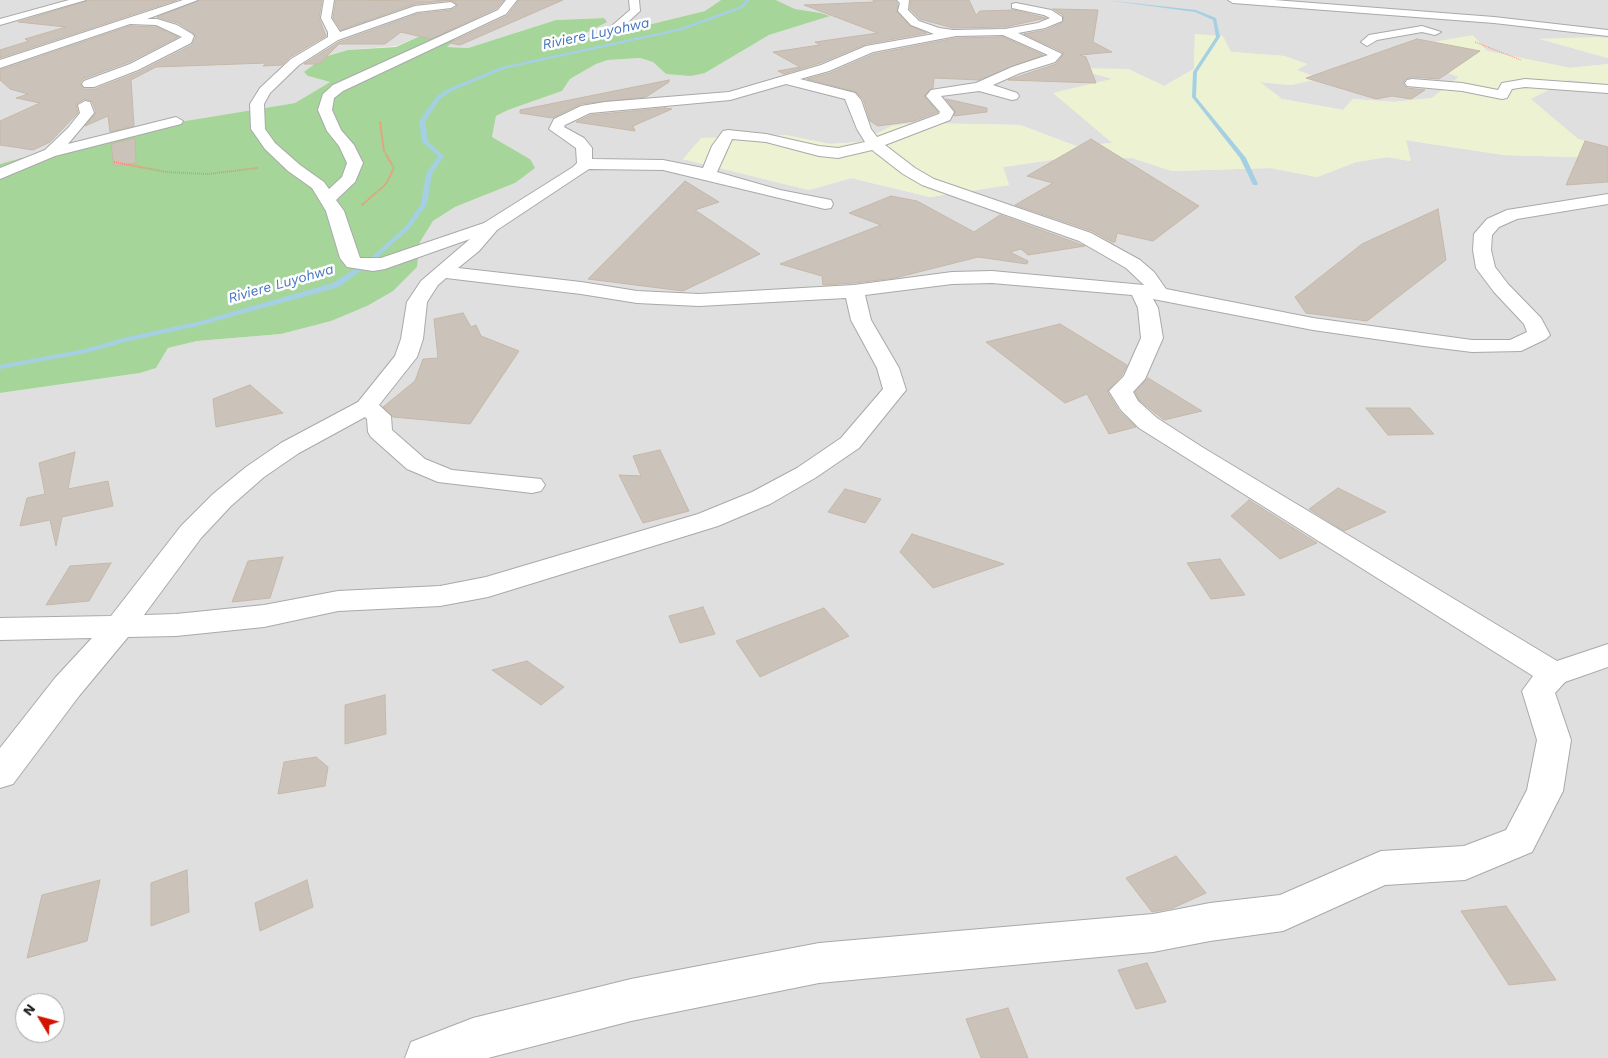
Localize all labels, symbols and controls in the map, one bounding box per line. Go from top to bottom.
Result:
water label: Riviere Luyohwa [541,14,651,54]
water label: Riviere Luyohwa [226,261,336,307]
north arrow [15,993,65,1043]
text: N [19,1001,38,1019]

